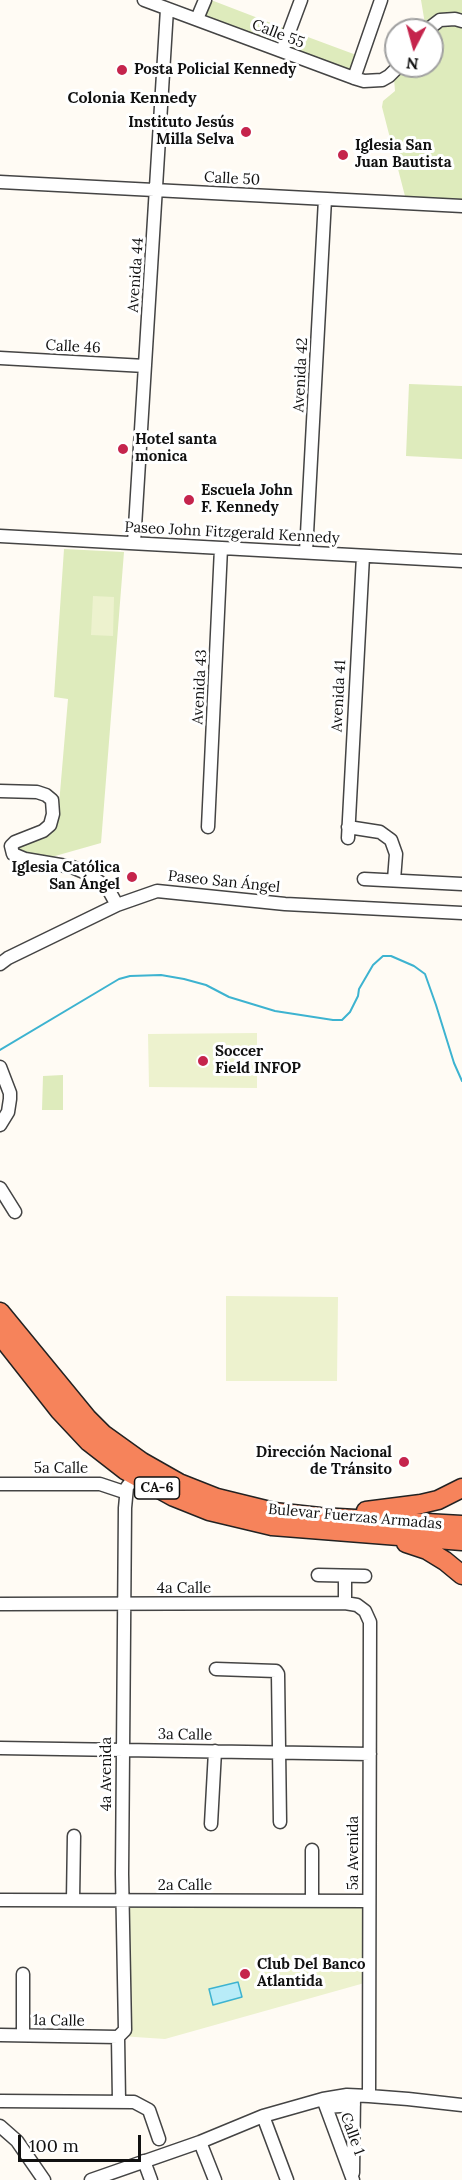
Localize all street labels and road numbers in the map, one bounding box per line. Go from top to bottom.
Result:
street label: Calle 55 [249,16,307,52]
street label: Calle 50 [204,169,260,189]
street label: Avenida 44 [124,237,148,313]
street label: Calle 46 [45,337,101,357]
street label: Avenida 42 [290,337,312,413]
street label: Paseo John Fitzgerald Kennedy [124,518,340,548]
street label: Avenida 43 [189,649,211,725]
street label: Avenida 41 [328,659,350,733]
street label: Paseo San Ángel [167,867,281,897]
street label: 5a Calle [34,1460,88,1478]
road number: CA-6 [134,1477,180,1499]
street label: Bulevar Fuerzas Armadas [267,1500,443,1534]
street label: 4a Calle [157,1580,211,1598]
street label: 3a Calle [158,1726,212,1744]
street label: 4a Avenida [98,1737,116,1811]
street label: 5a Avenida [345,1816,363,1890]
street label: 2a Calle [158,1877,212,1895]
street label: 1a Calle [33,2012,85,2030]
street label: Calle 1 [336,2110,368,2158]

